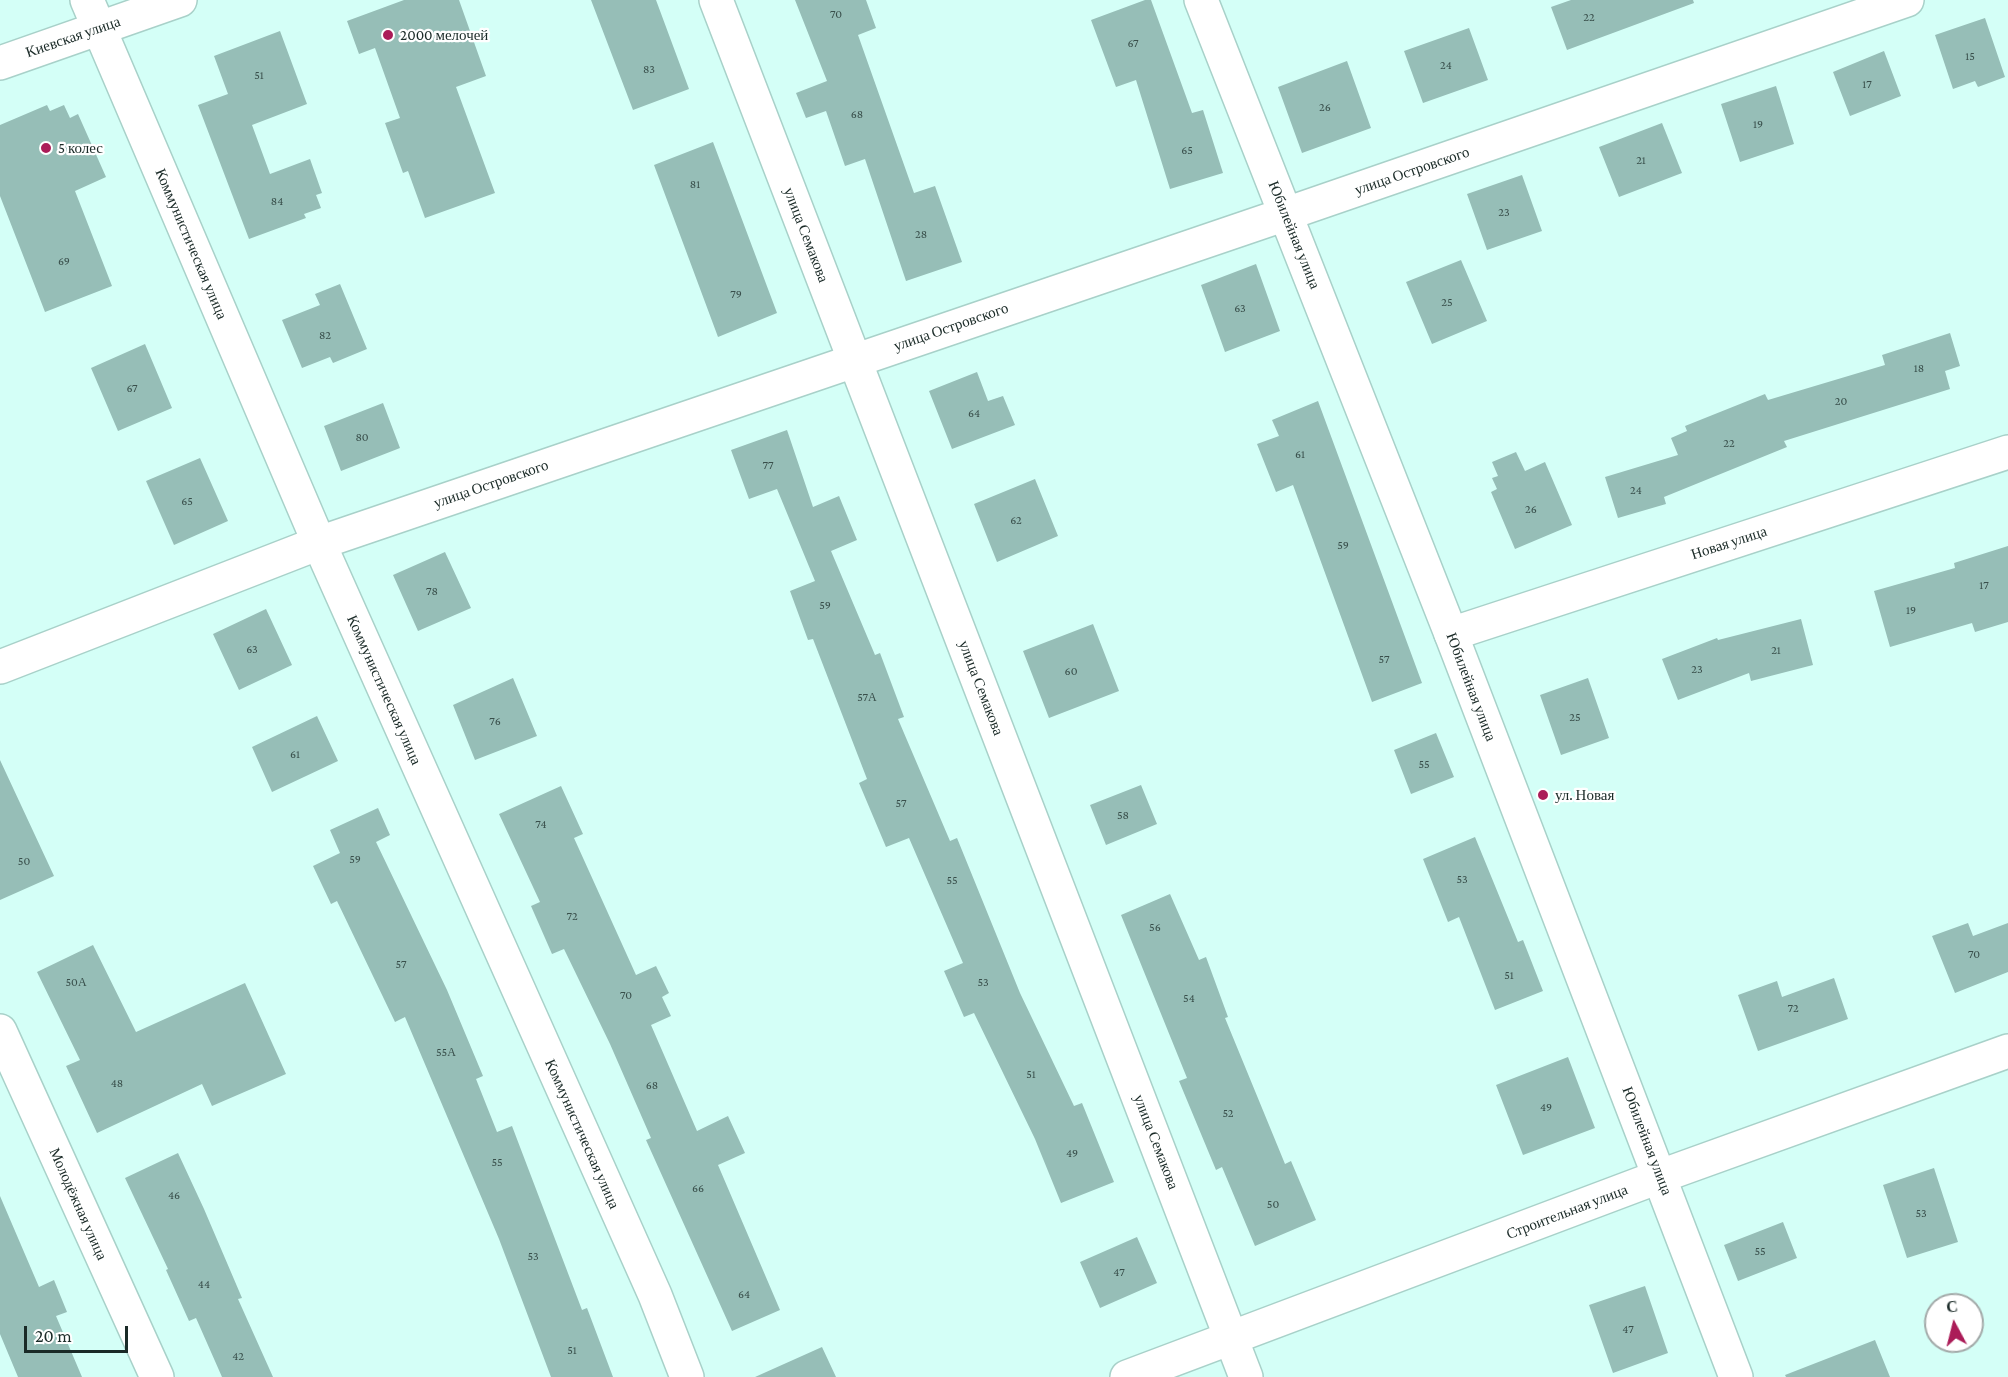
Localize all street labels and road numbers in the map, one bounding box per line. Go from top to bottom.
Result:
street label: Киевская улица [23,12,123,62]
street label: улица Островского [1352,143,1472,199]
street label: Коммунистическая улица [151,166,231,322]
street label: Юбилейная улица [1264,178,1324,292]
street label: улица Семакова [780,185,832,285]
street label: улица Островского [891,299,1011,355]
street label: улица Островского [431,456,551,512]
street label: Новая улица [1689,522,1769,564]
street label: Коммунистическая улица [343,612,425,768]
street label: Юбилейная улица [1442,630,1500,744]
street label: улица Семакова [955,638,1007,738]
street label: Коммунистическая улица [541,1056,623,1212]
street label: Юбилейная улица [1618,1084,1676,1198]
street label: улица Семакова [1130,1092,1182,1192]
street label: Молодёжная улица [45,1145,111,1263]
street label: Строительная улица [1504,1181,1630,1243]

